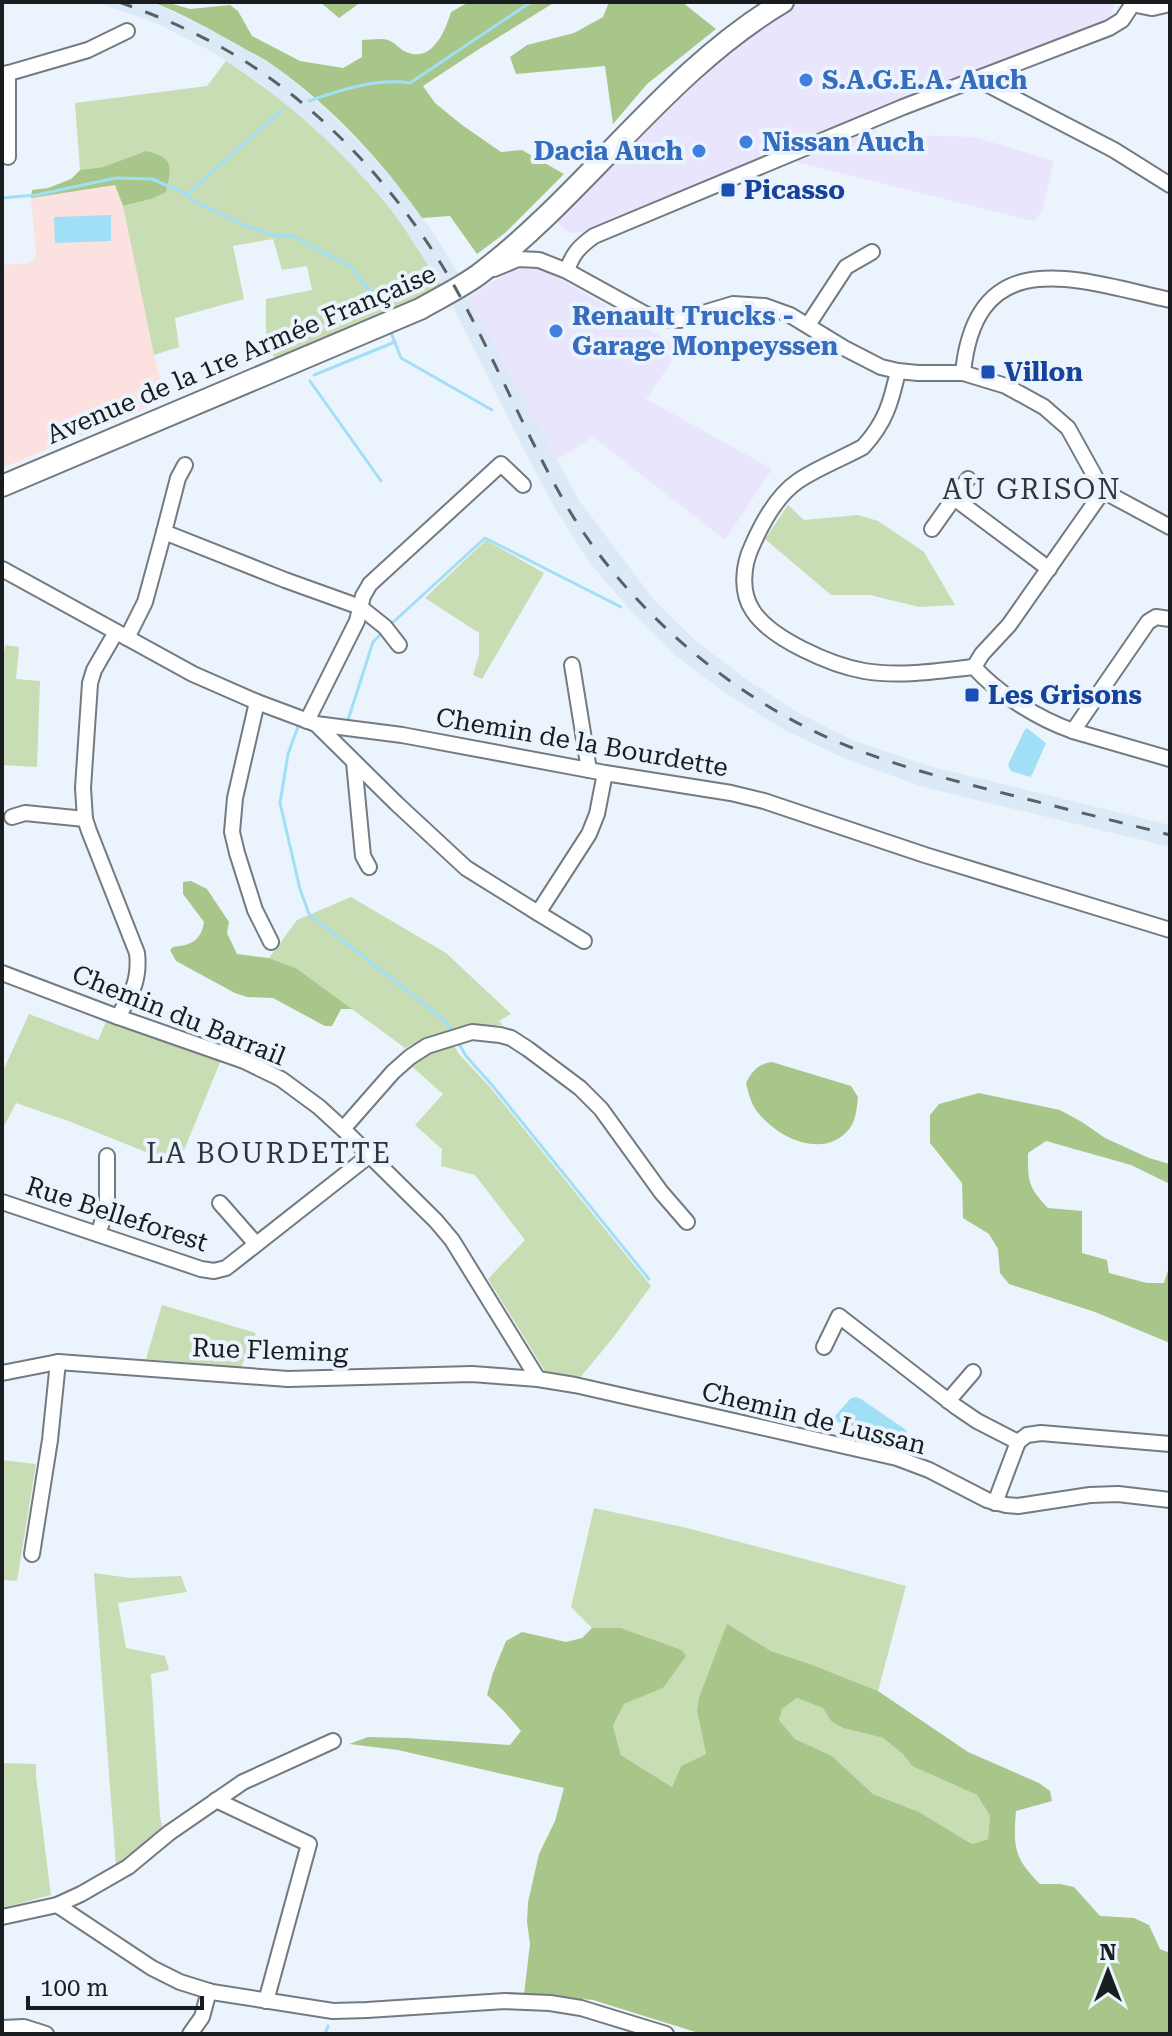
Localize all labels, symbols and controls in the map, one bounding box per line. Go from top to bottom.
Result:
place label: S.A.G.E.A. Auch [822,65,1028,95]
marker: S.A.G.E.A. Auch [797,71,815,89]
place label: Nissan Auch [762,127,925,157]
marker: Nissan Auch [737,133,755,151]
place label: Dacia Auch [534,136,684,166]
marker: Dacia Auch [690,142,708,160]
place label: Picasso [744,175,845,205]
marker: Picasso [719,181,737,199]
street label: Avenue de la 1re Armée Française [42,258,440,450]
place label: Renault Trucks - Garage Monpeyssen [572,301,838,361]
marker: Renault Trucks - Garage Monpeyssen [547,322,565,340]
place label: Villon [1004,357,1083,387]
marker: Villon [979,363,997,381]
district label: AU GRISON [942,473,1122,506]
place label: Les Grisons [988,680,1142,710]
marker: Les Grisons [963,686,981,704]
street label: Chemin de la Bourdette [434,702,730,782]
street label: Chemin du Barrail [68,958,290,1072]
district label: LA BOURDETTE [146,1137,392,1170]
street label: Rue Belleforest [22,1171,212,1258]
street label: Rue Fleming [191,1332,349,1368]
street label: Chemin de Lussan [699,1376,930,1460]
north arrow [1068,1932,1148,2012]
text: N [1100,1940,1117,1965]
scale bar [28,1960,202,2010]
text: 100 m [40,1974,108,2002]

